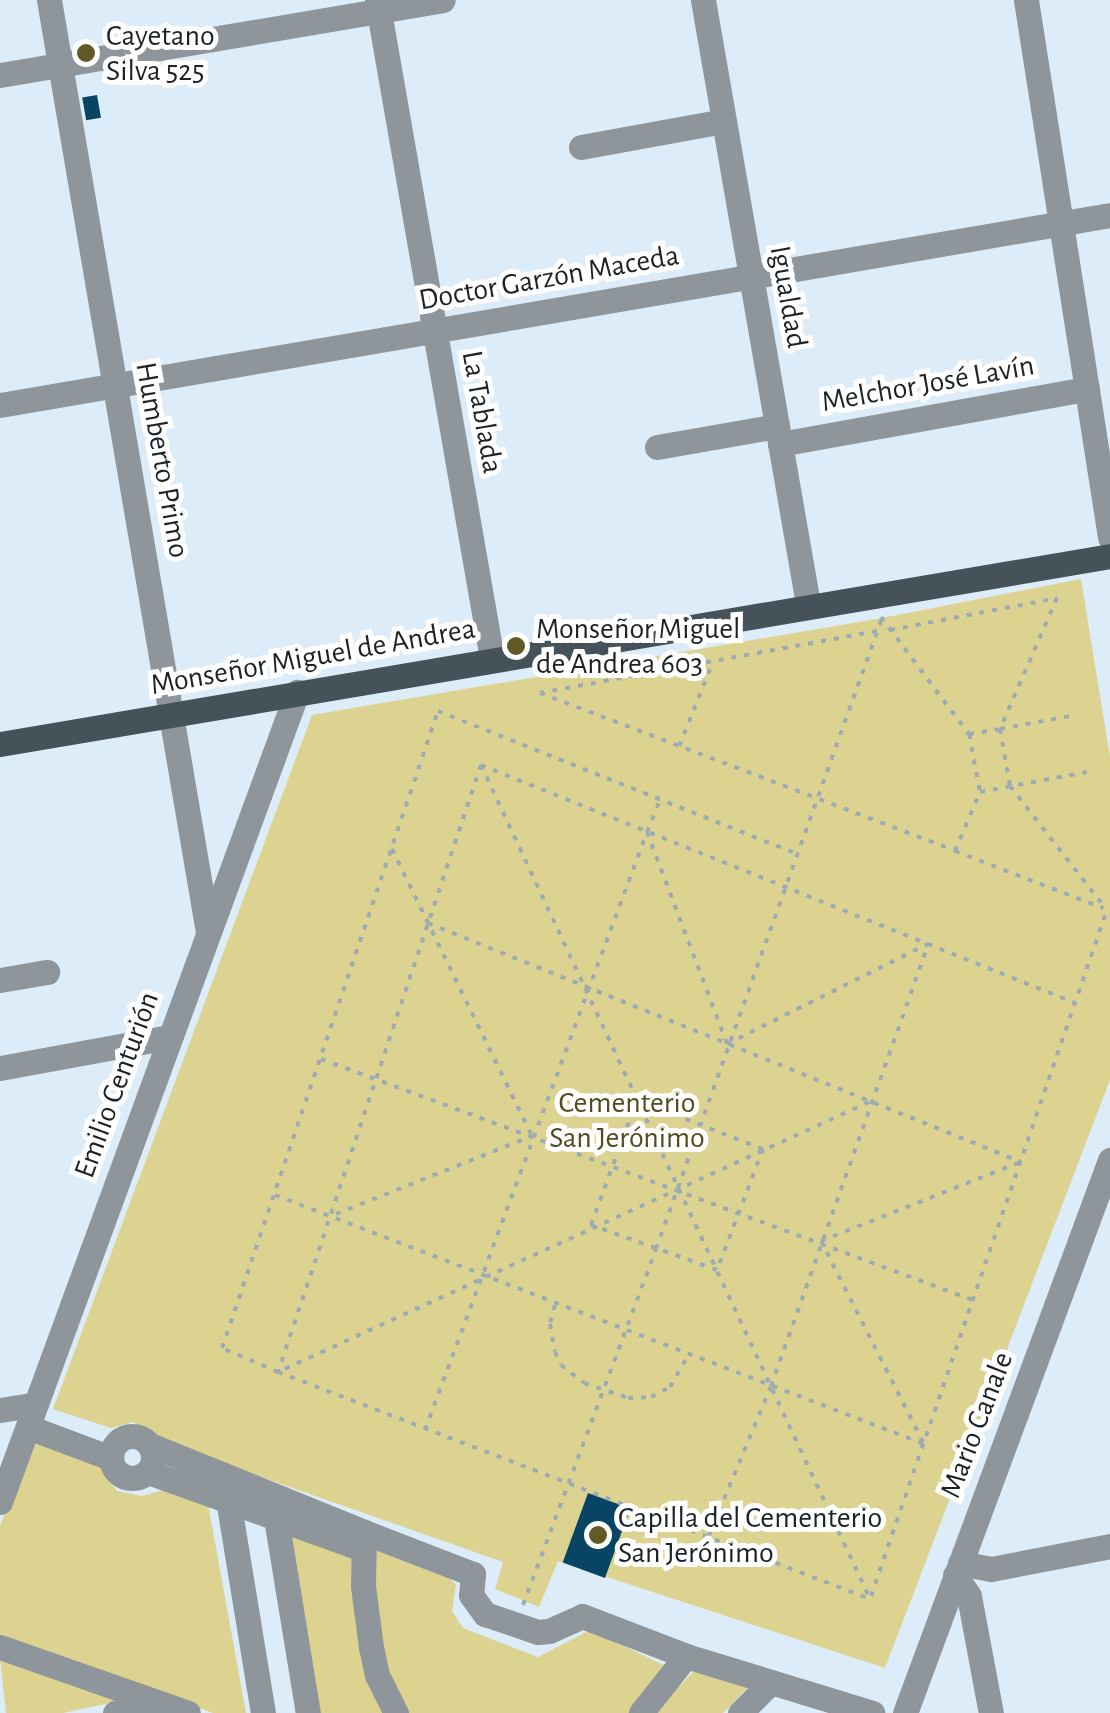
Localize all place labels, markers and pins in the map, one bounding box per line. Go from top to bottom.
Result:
place label: Cayetano Silva 525 [106,18,215,88]
marker: Cayetano Silva 525 [75,42,97,64]
place label: Monseñor Miguel de Andrea 603 [536,611,741,682]
marker: Monseñor Miguel de Andrea 603 [505,635,527,657]
place label: Capilla del Cementerio San Jerónimo [618,1500,882,1570]
marker: Capilla del Cementerio San Jerónimo [587,1524,609,1546]

